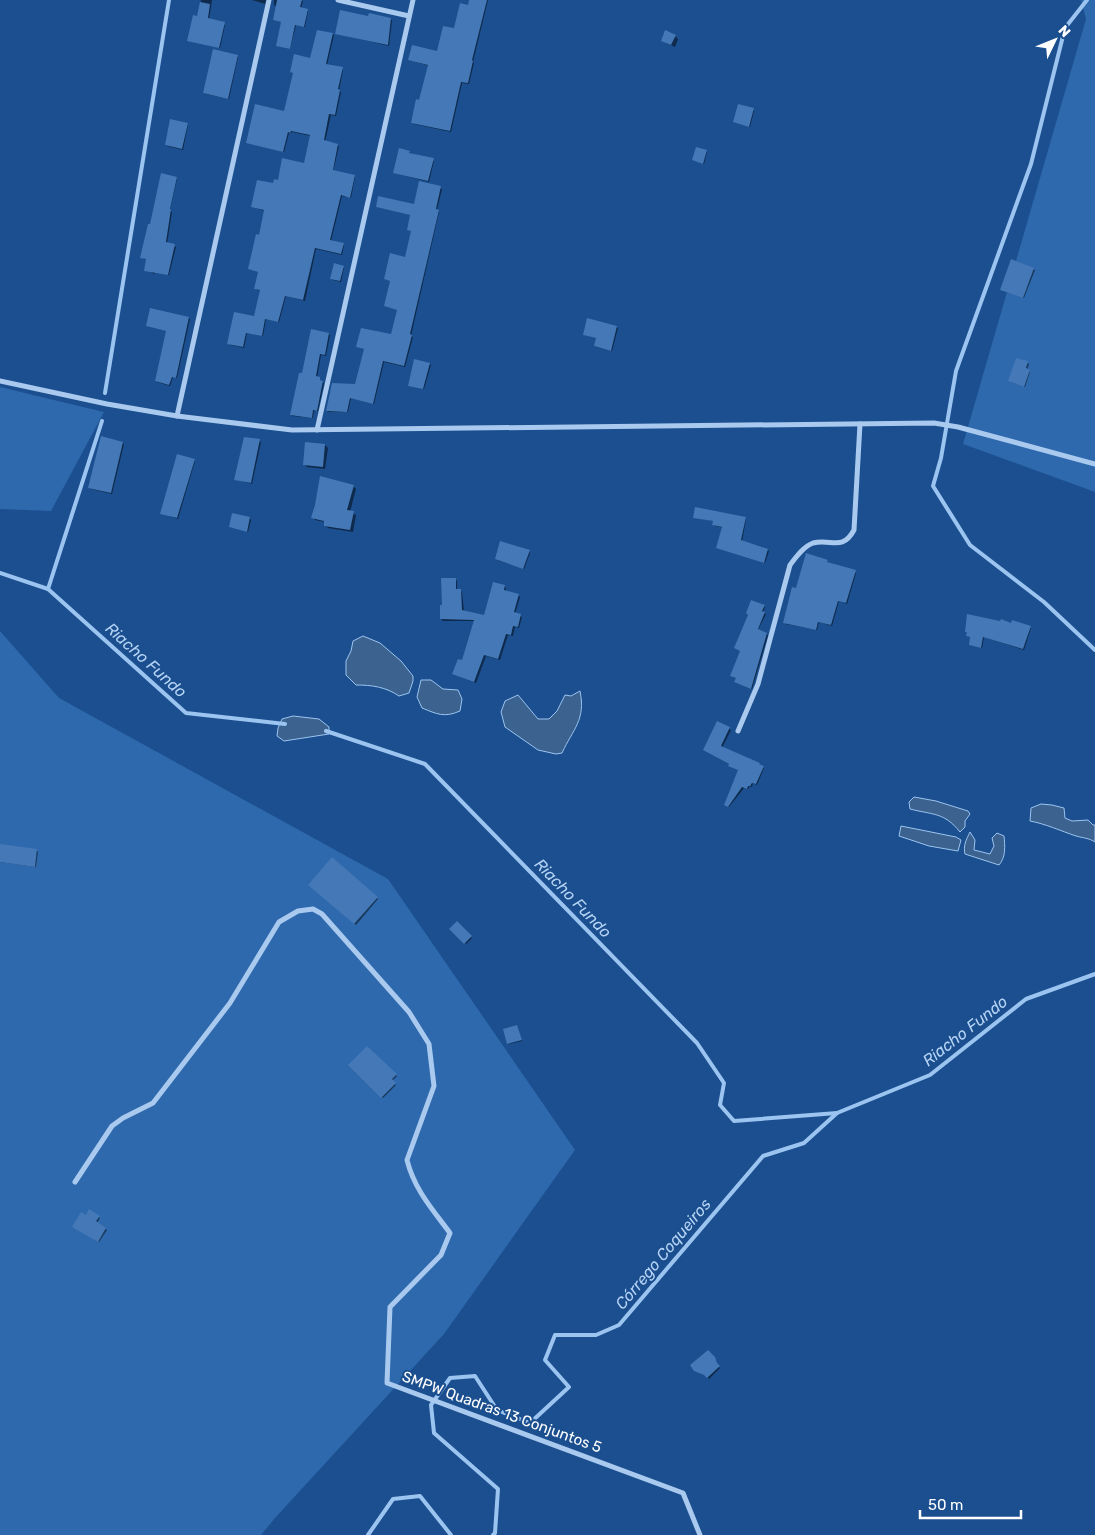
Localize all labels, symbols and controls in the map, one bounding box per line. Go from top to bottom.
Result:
north arrow [1030,15,1080,65]
text: N [1054,22,1074,41]
water label: Riacho Fundo [102,619,190,701]
water label: Riacho Fundo [531,854,615,942]
water label: Riacho Fundo [919,992,1011,1070]
water label: Córrego Coqueiros [611,1195,715,1313]
street label: SMPW Quadras 13 Conjuntos 5 [400,1367,604,1457]
scale bar [920,1488,1021,1520]
text: 50 m [928,1496,963,1514]

